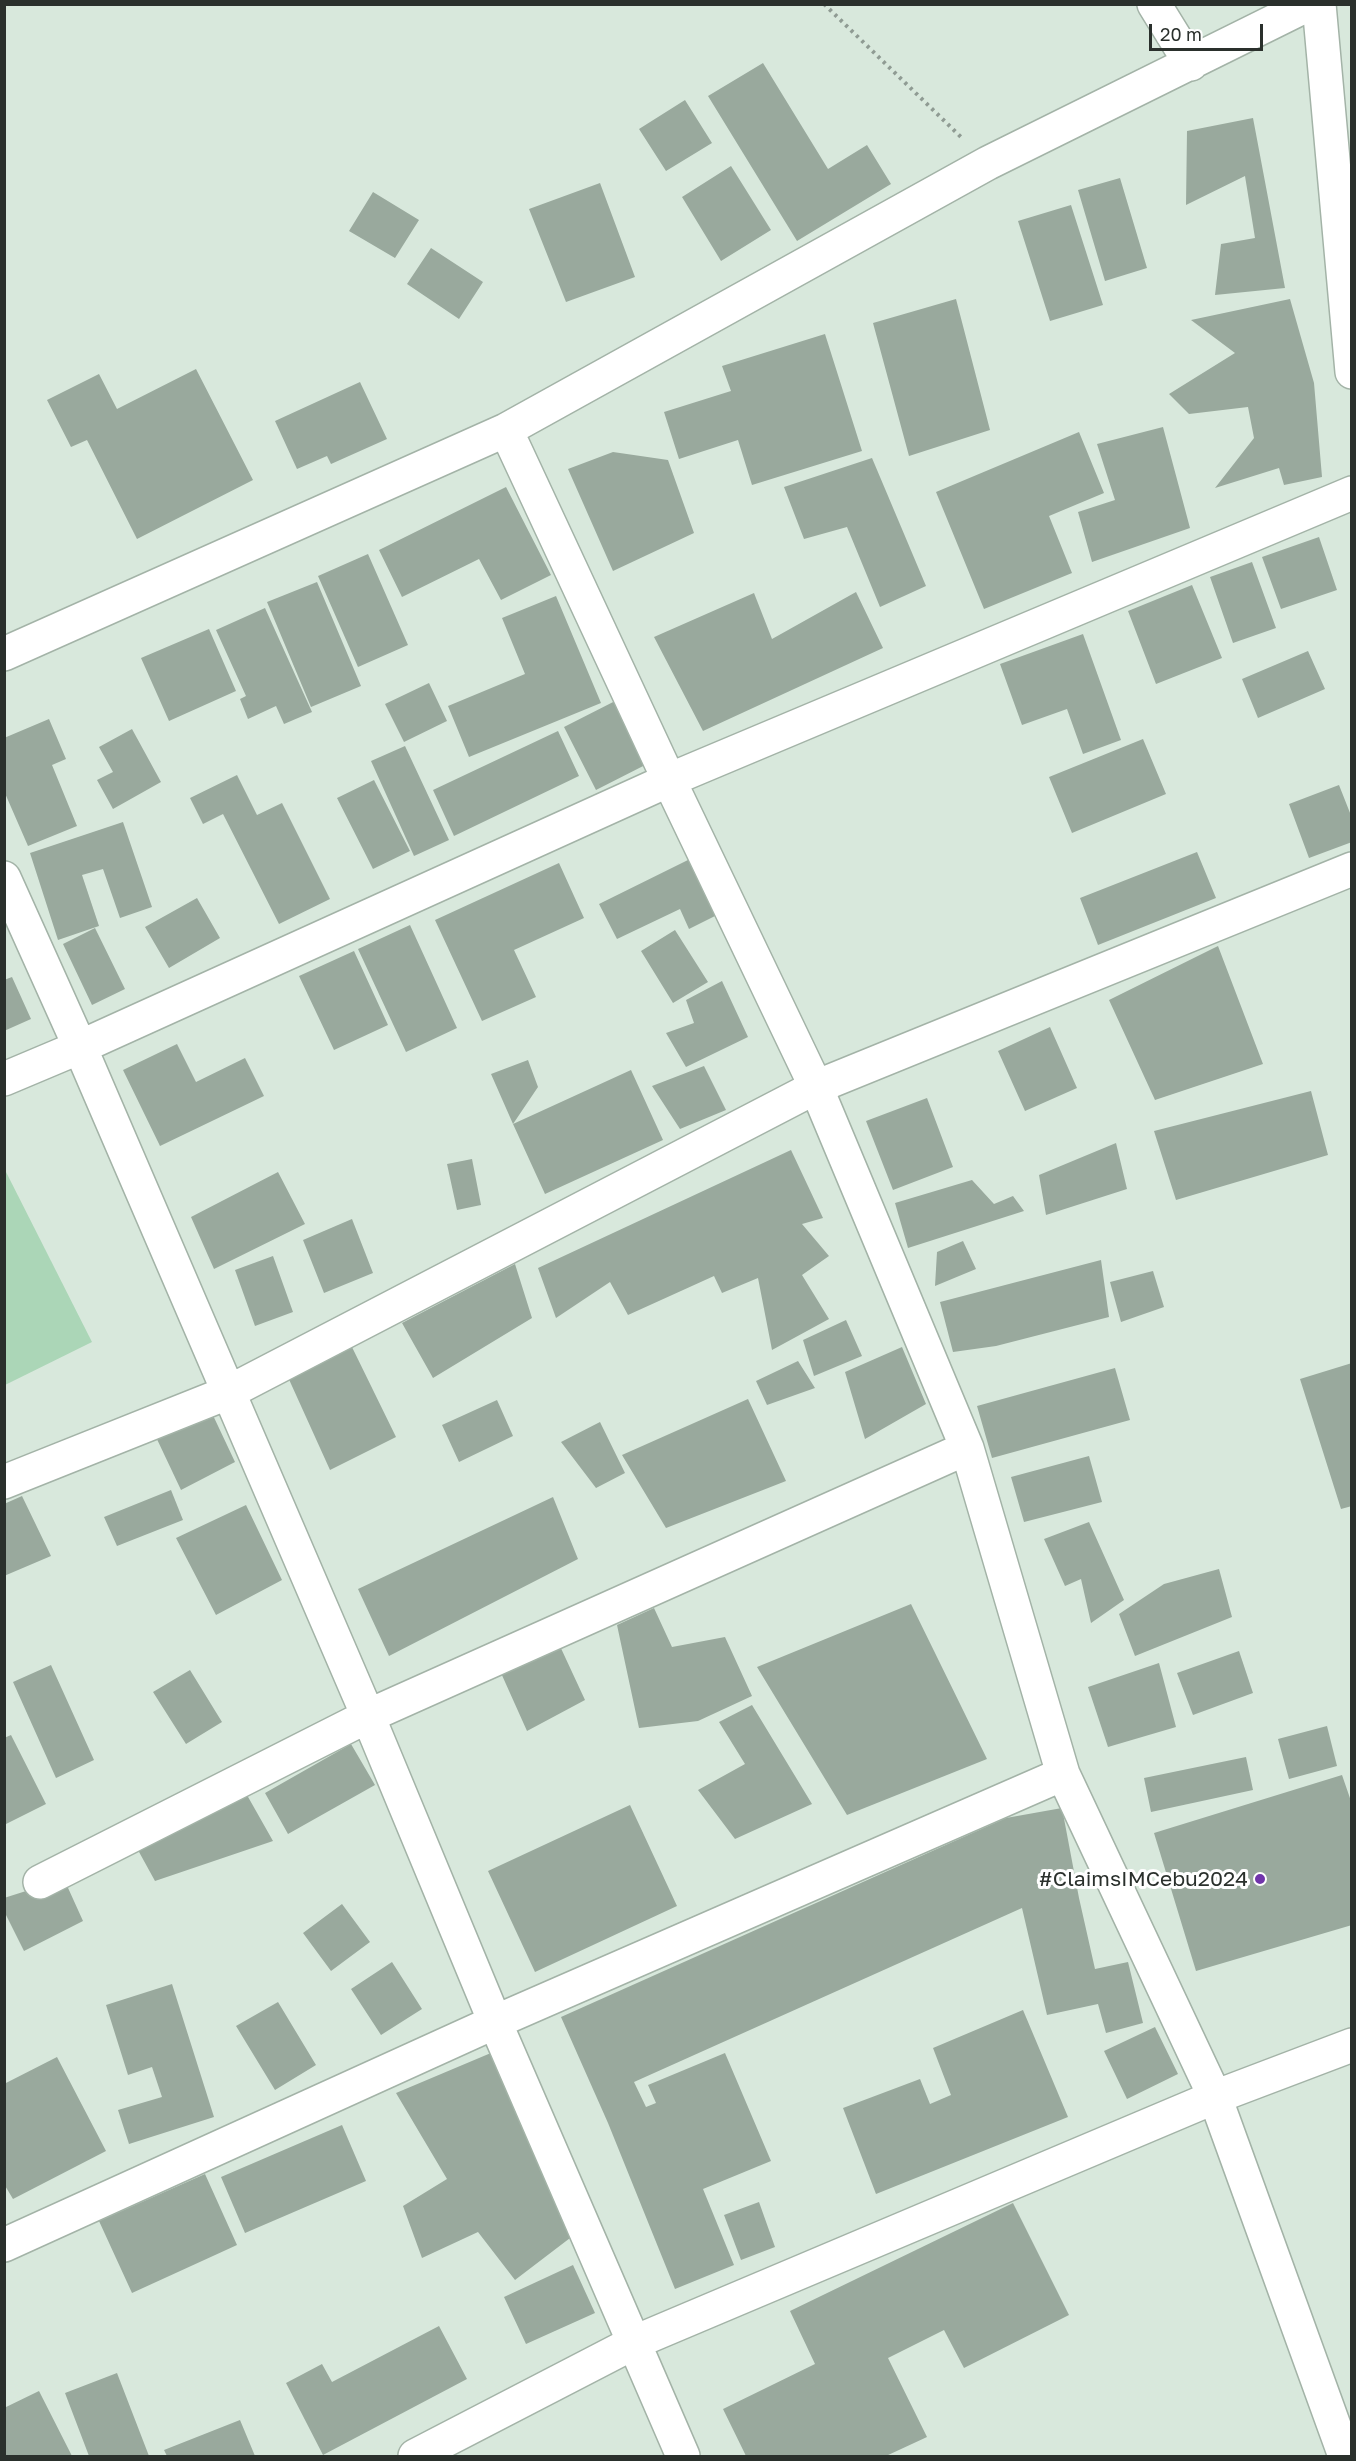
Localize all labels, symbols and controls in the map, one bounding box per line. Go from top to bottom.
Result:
scale bar [1152,12,1266,50]
text: 20 m [1160,23,1202,45]
place label: #ClaimsIMCebu2024 [1039,1866,1248,1892]
marker: #ClaimsIMCebu2024 [1253,1872,1267,1886]

